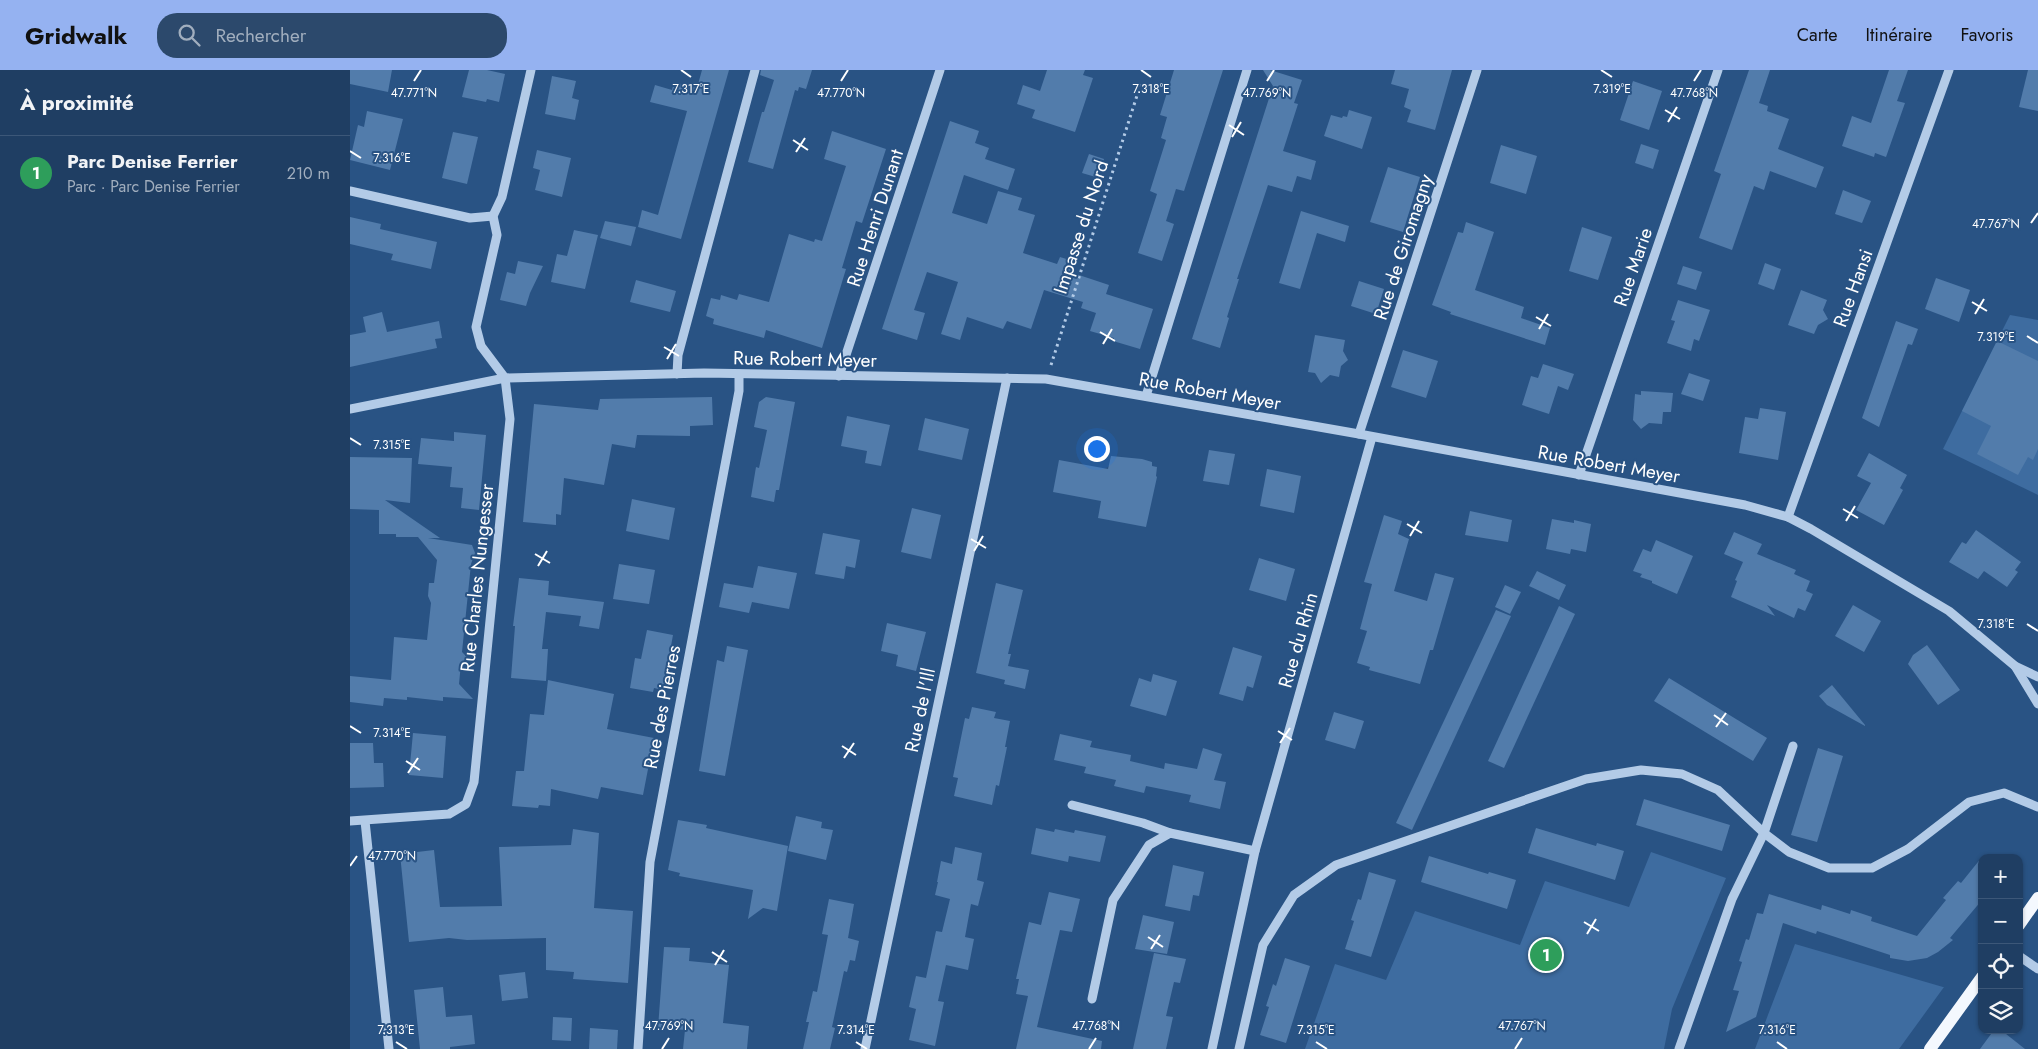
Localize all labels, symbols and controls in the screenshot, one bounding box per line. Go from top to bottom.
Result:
search box [157,13,507,58]
text: Gridwalk [25,18,127,53]
icon: search [175,21,203,49]
text: Rechercher [215,22,306,49]
text: Carte [1797,22,1838,48]
text: Itinéraire [1866,22,1932,48]
text: Favoris [1960,22,2013,48]
text: 7.317°E [673,80,709,98]
text: 7.318°E [1132,80,1170,98]
text: 7.319°E [1593,80,1631,98]
text: 47.771°N [391,84,437,102]
text: 47.770°N [817,84,865,102]
text: 47.769°N [1243,84,1291,102]
text: 47.768°N [1670,84,1718,102]
text: À proximité [20,88,134,118]
street label: Rue Henri Dunant [840,145,910,290]
text: Parc Denise Ferrier [67,148,238,175]
text: 7.316°E [373,149,411,167]
street label: Impasse du Nord [1047,157,1115,297]
text: 1 [32,162,40,185]
text: 210 m [287,162,330,185]
street label: Rue de Giromagny [1367,170,1439,323]
text: Parc · Parc Denise Ferrier [67,175,240,198]
text: 47.767°N [1972,215,2020,233]
street label: Rue Marie [1607,224,1659,310]
street label: Rue Hansi [1826,245,1880,331]
text: 7.319°E [1977,328,2015,346]
street label: Rue Robert Meyer [733,344,878,374]
street label: Rue Robert Meyer [1137,365,1284,417]
text: 7.315°E [373,436,411,454]
your location [1084,436,1110,462]
street label: Rue Robert Meyer [1536,438,1683,490]
street label: Rue Charles Nungesser [454,482,500,673]
street label: Rue du Rhin [1271,589,1325,691]
text: 7.318°E [1977,615,2015,633]
street label: Rue des Pierres [637,643,687,771]
street label: Rue de l'Ill [898,665,942,755]
text: 7.314°E [373,724,411,742]
text: 47.770°N [368,847,416,865]
map controls [1978,854,2023,1034]
button: + [1978,854,2023,899]
button: − [1978,899,2023,944]
pin: 1 [1530,936,1562,974]
button: locate [1978,944,2023,989]
button: layers [1978,989,2023,1034]
text: 47.769°N [645,1017,693,1035]
text: 47.768°N [1072,1017,1120,1035]
text: 47.767°N [1498,1017,1546,1035]
text: 7.313°E [377,1021,415,1039]
text: 7.314°E [837,1021,875,1039]
text: 7.315°E [1297,1021,1335,1039]
text: 7.316°E [1758,1021,1796,1039]

